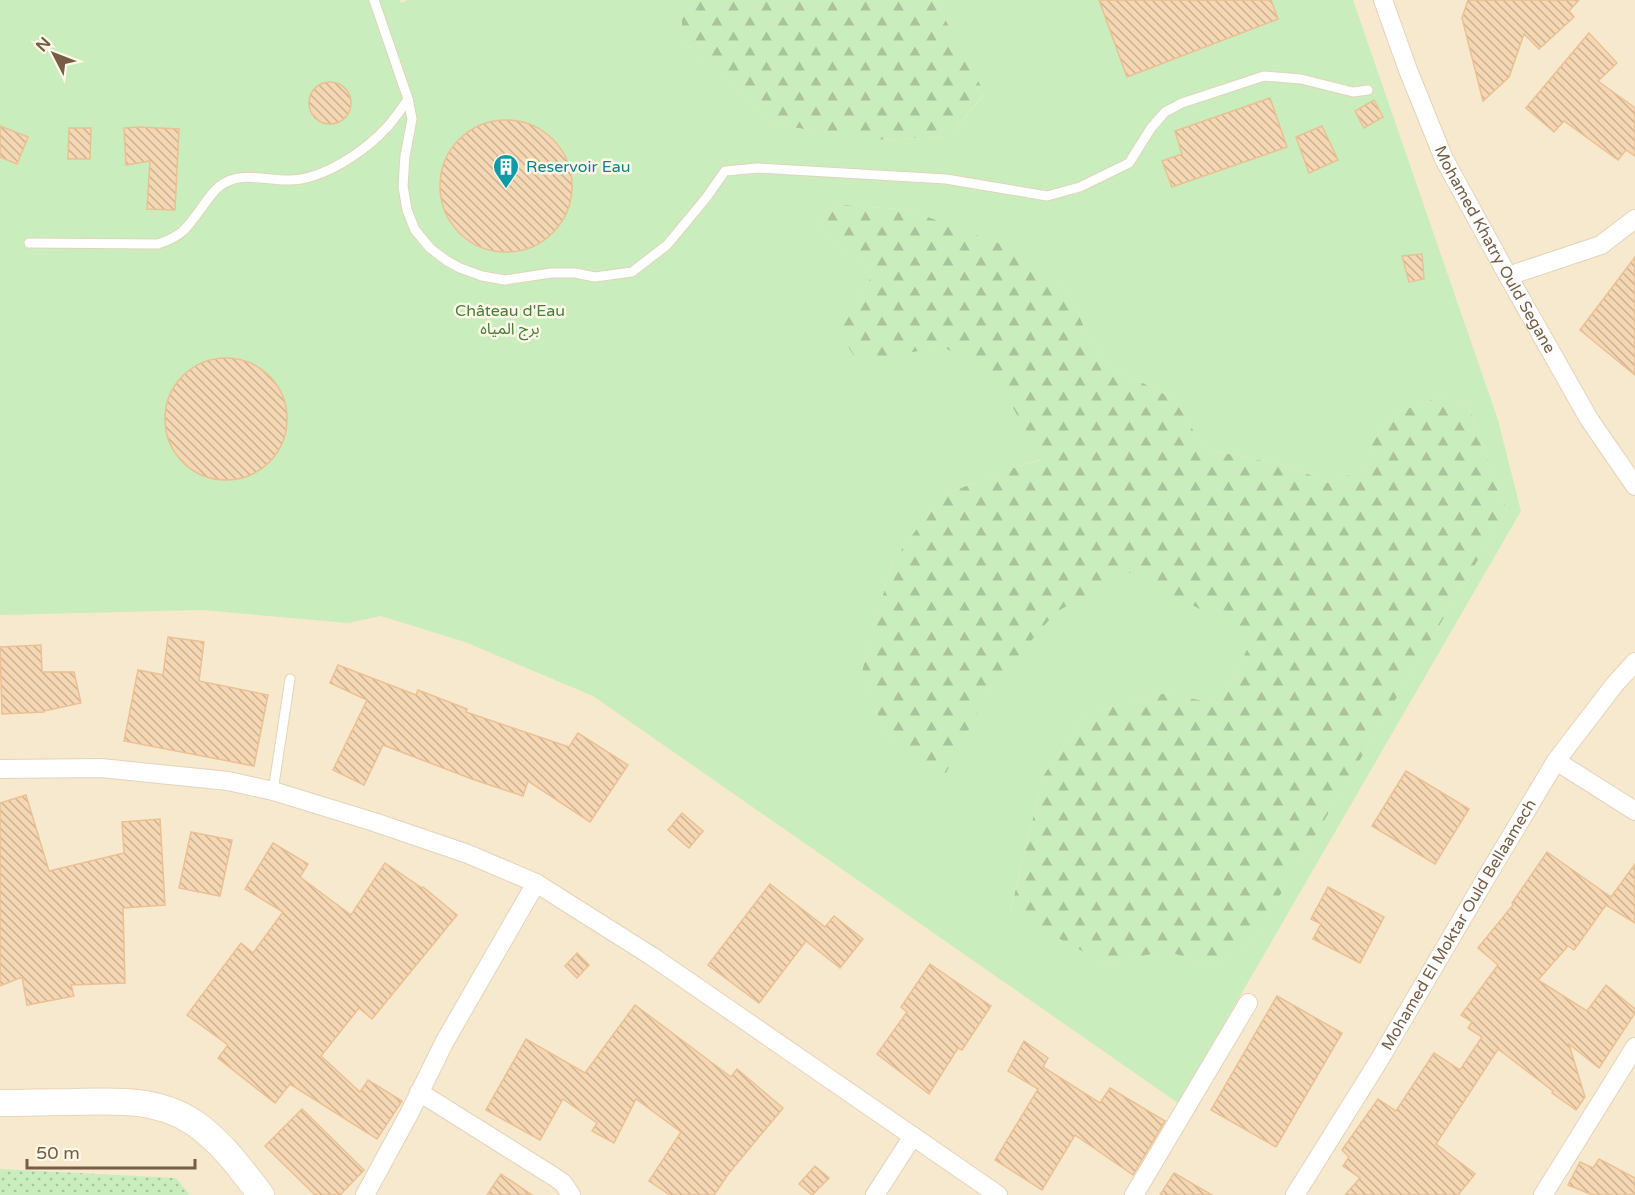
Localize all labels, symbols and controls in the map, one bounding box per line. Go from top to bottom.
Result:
north arrow [24,24,84,84]
text: N [32,33,55,56]
street label: Mohamed Khatry Ould Segane [1430,143,1560,357]
building icon: Reservoir Eau [491,152,521,190]
place label: Reservoir Eau [526,157,630,177]
park label: Château d'Eau برج المياه [455,301,565,341]
street label: Mohamed El Moktar Ould Bellaamech [1377,796,1541,1054]
scale bar [27,1132,195,1170]
text: 50 m [36,1142,80,1164]

